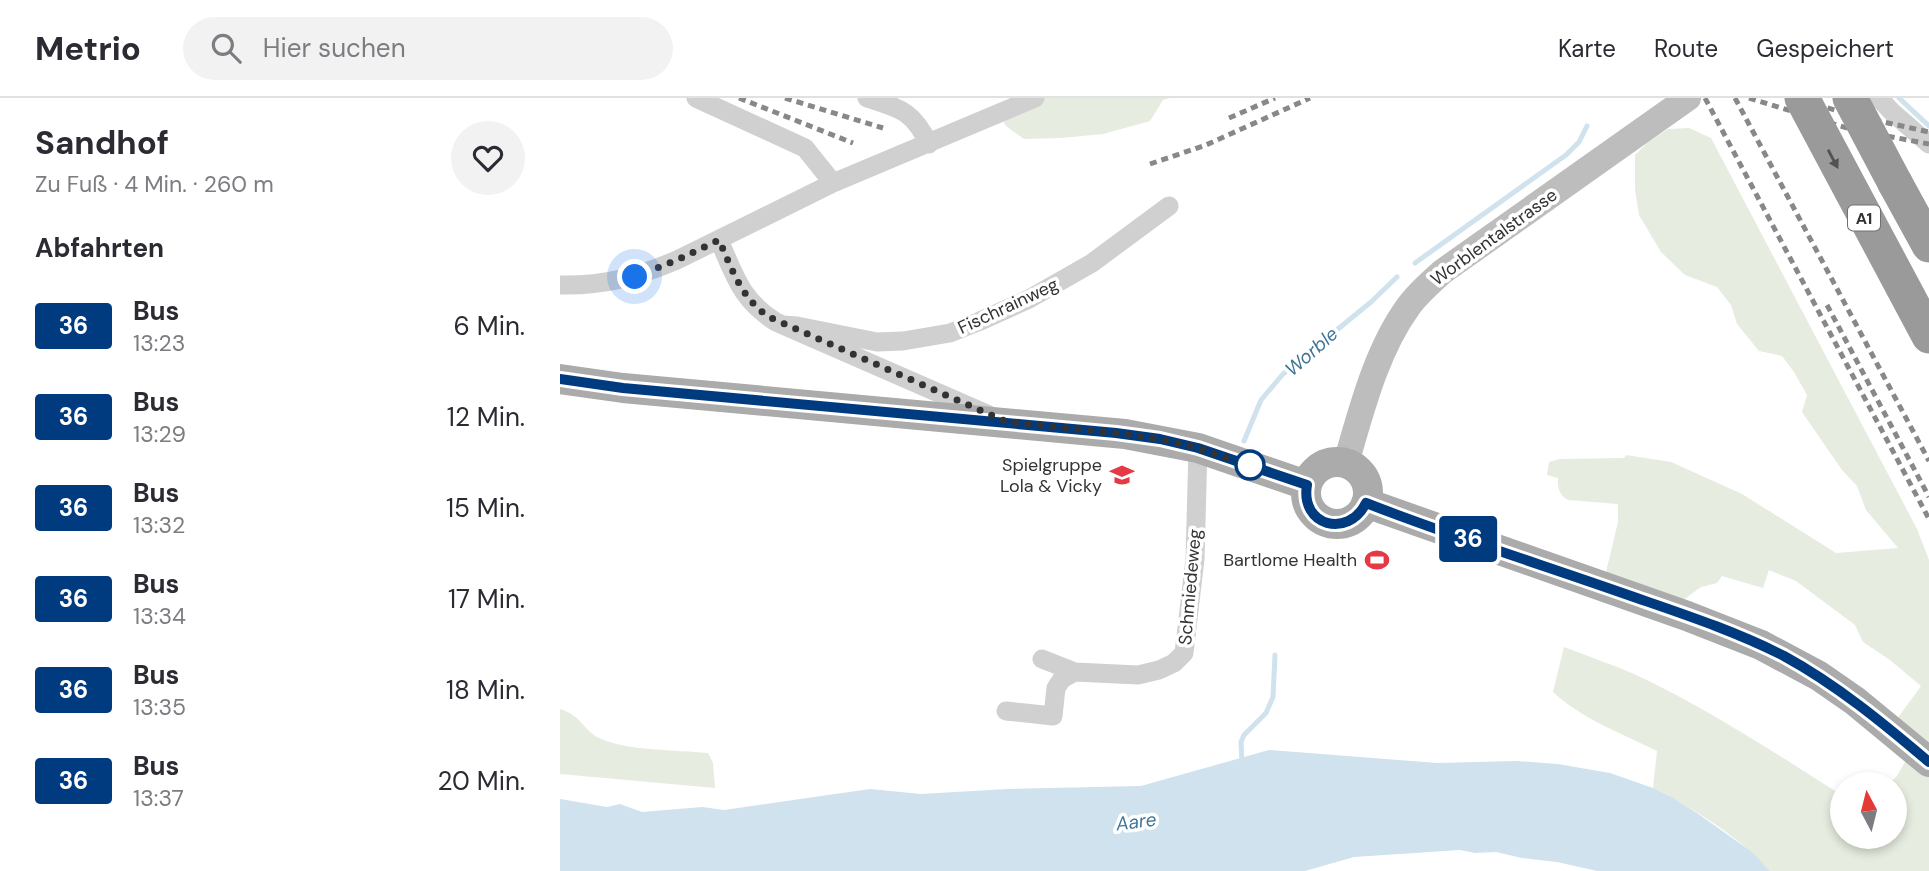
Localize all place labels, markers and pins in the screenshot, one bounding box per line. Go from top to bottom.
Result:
unlabelled marker [1235,450,1265,480]
place label: Spielgruppe Lola & Vicky [1000,453,1102,498]
school or university icon: Spielgruppe Lola & Vicky [1108,461,1136,489]
sports icon: Bartlome Health [1363,546,1391,574]
place label: Bartlome Health [1223,548,1357,572]

